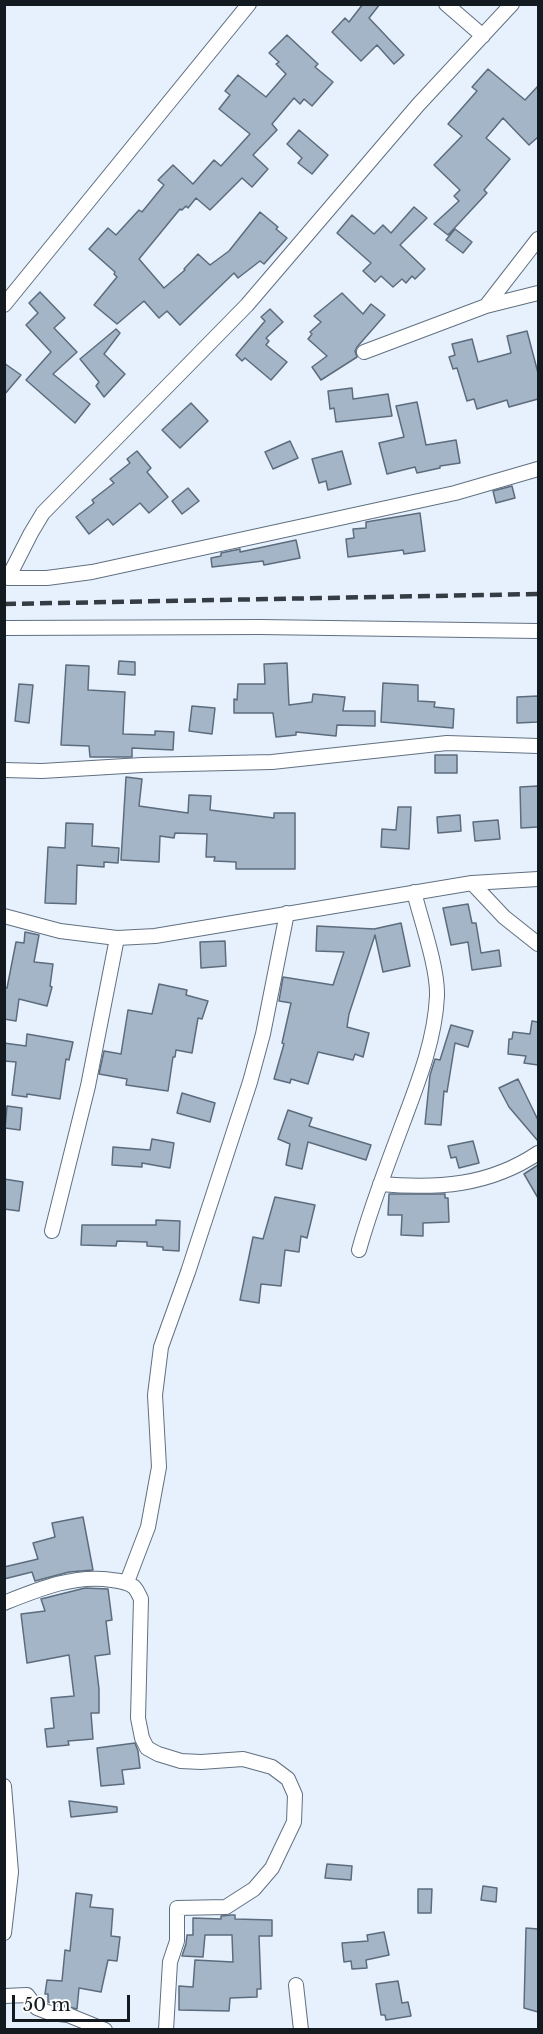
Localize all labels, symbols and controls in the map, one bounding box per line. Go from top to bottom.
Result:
scale bar [15,1983,134,2021]
text: 50 m [23,1994,71,2016]

